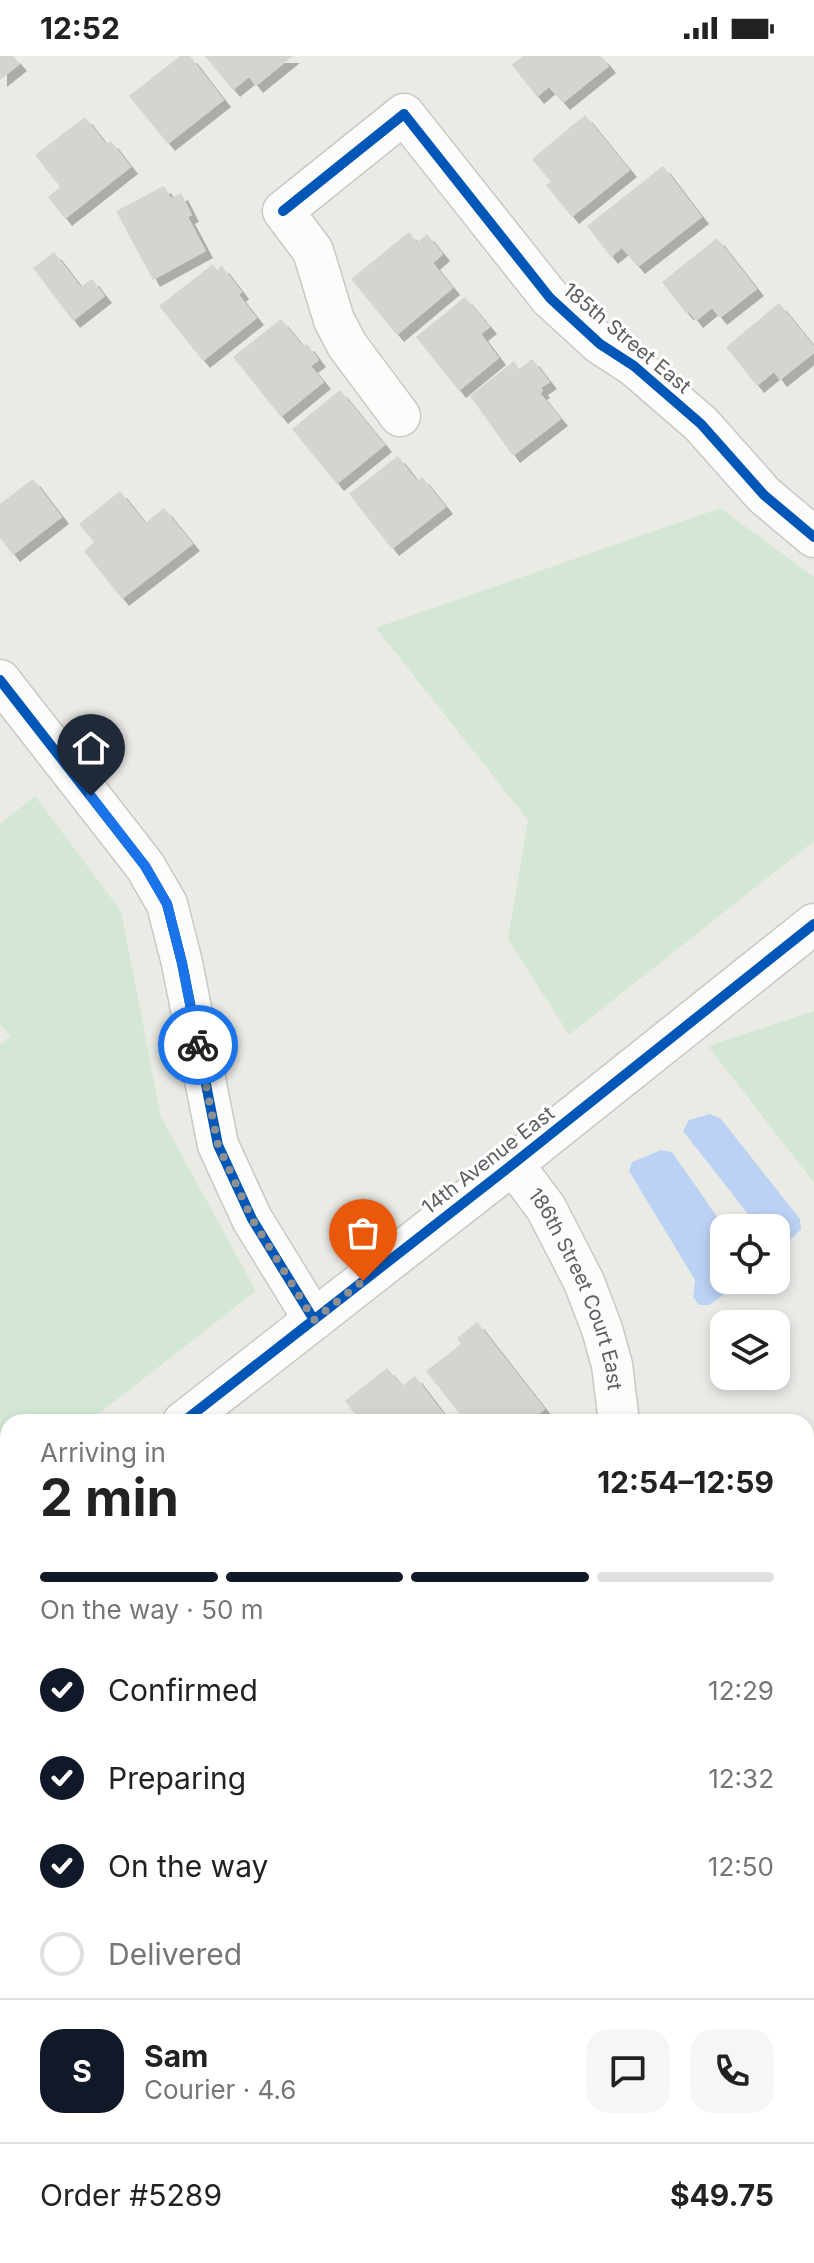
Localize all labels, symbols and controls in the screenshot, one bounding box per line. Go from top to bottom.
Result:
text: 12:52 [40,10,120,46]
street label: 185th Street East [558,278,696,399]
pin [57,714,125,796]
icon: home [69,726,113,770]
courier [158,1005,238,1085]
icon: bike [176,1023,220,1067]
street label: 14th Avenue East [417,1101,559,1219]
street label: 186th Street Court East [523,1183,627,1392]
pin [329,1199,397,1281]
icon: bag [341,1211,385,1255]
map controls [710,1214,790,1390]
button: locate [710,1214,790,1294]
button: layers [710,1310,790,1390]
text: Arriving in [40,1437,166,1468]
text: 12:54–12:59 [597,1464,774,1500]
text: 2 min [40,1466,179,1529]
text: On the way · 50 m [40,1594,263,1625]
icon: check [40,1668,84,1712]
text: Confirmed [108,1672,258,1708]
text: 12:29 [708,1675,774,1706]
icon: check [40,1756,84,1800]
text: Preparing [108,1760,246,1796]
text: 12:32 [708,1763,774,1794]
icon: check [40,1844,84,1888]
text: On the way [108,1848,268,1884]
text: 12:50 [708,1851,774,1882]
text: Delivered [108,1936,242,1972]
button: chat [586,2029,670,2113]
button: phone [690,2029,774,2113]
text: Sam [144,2038,208,2074]
text: S [72,2053,92,2089]
text: Courier · 4.6 [144,2074,296,2105]
text: Order #5289 [40,2177,222,2213]
text: $49.75 [670,2177,774,2213]

